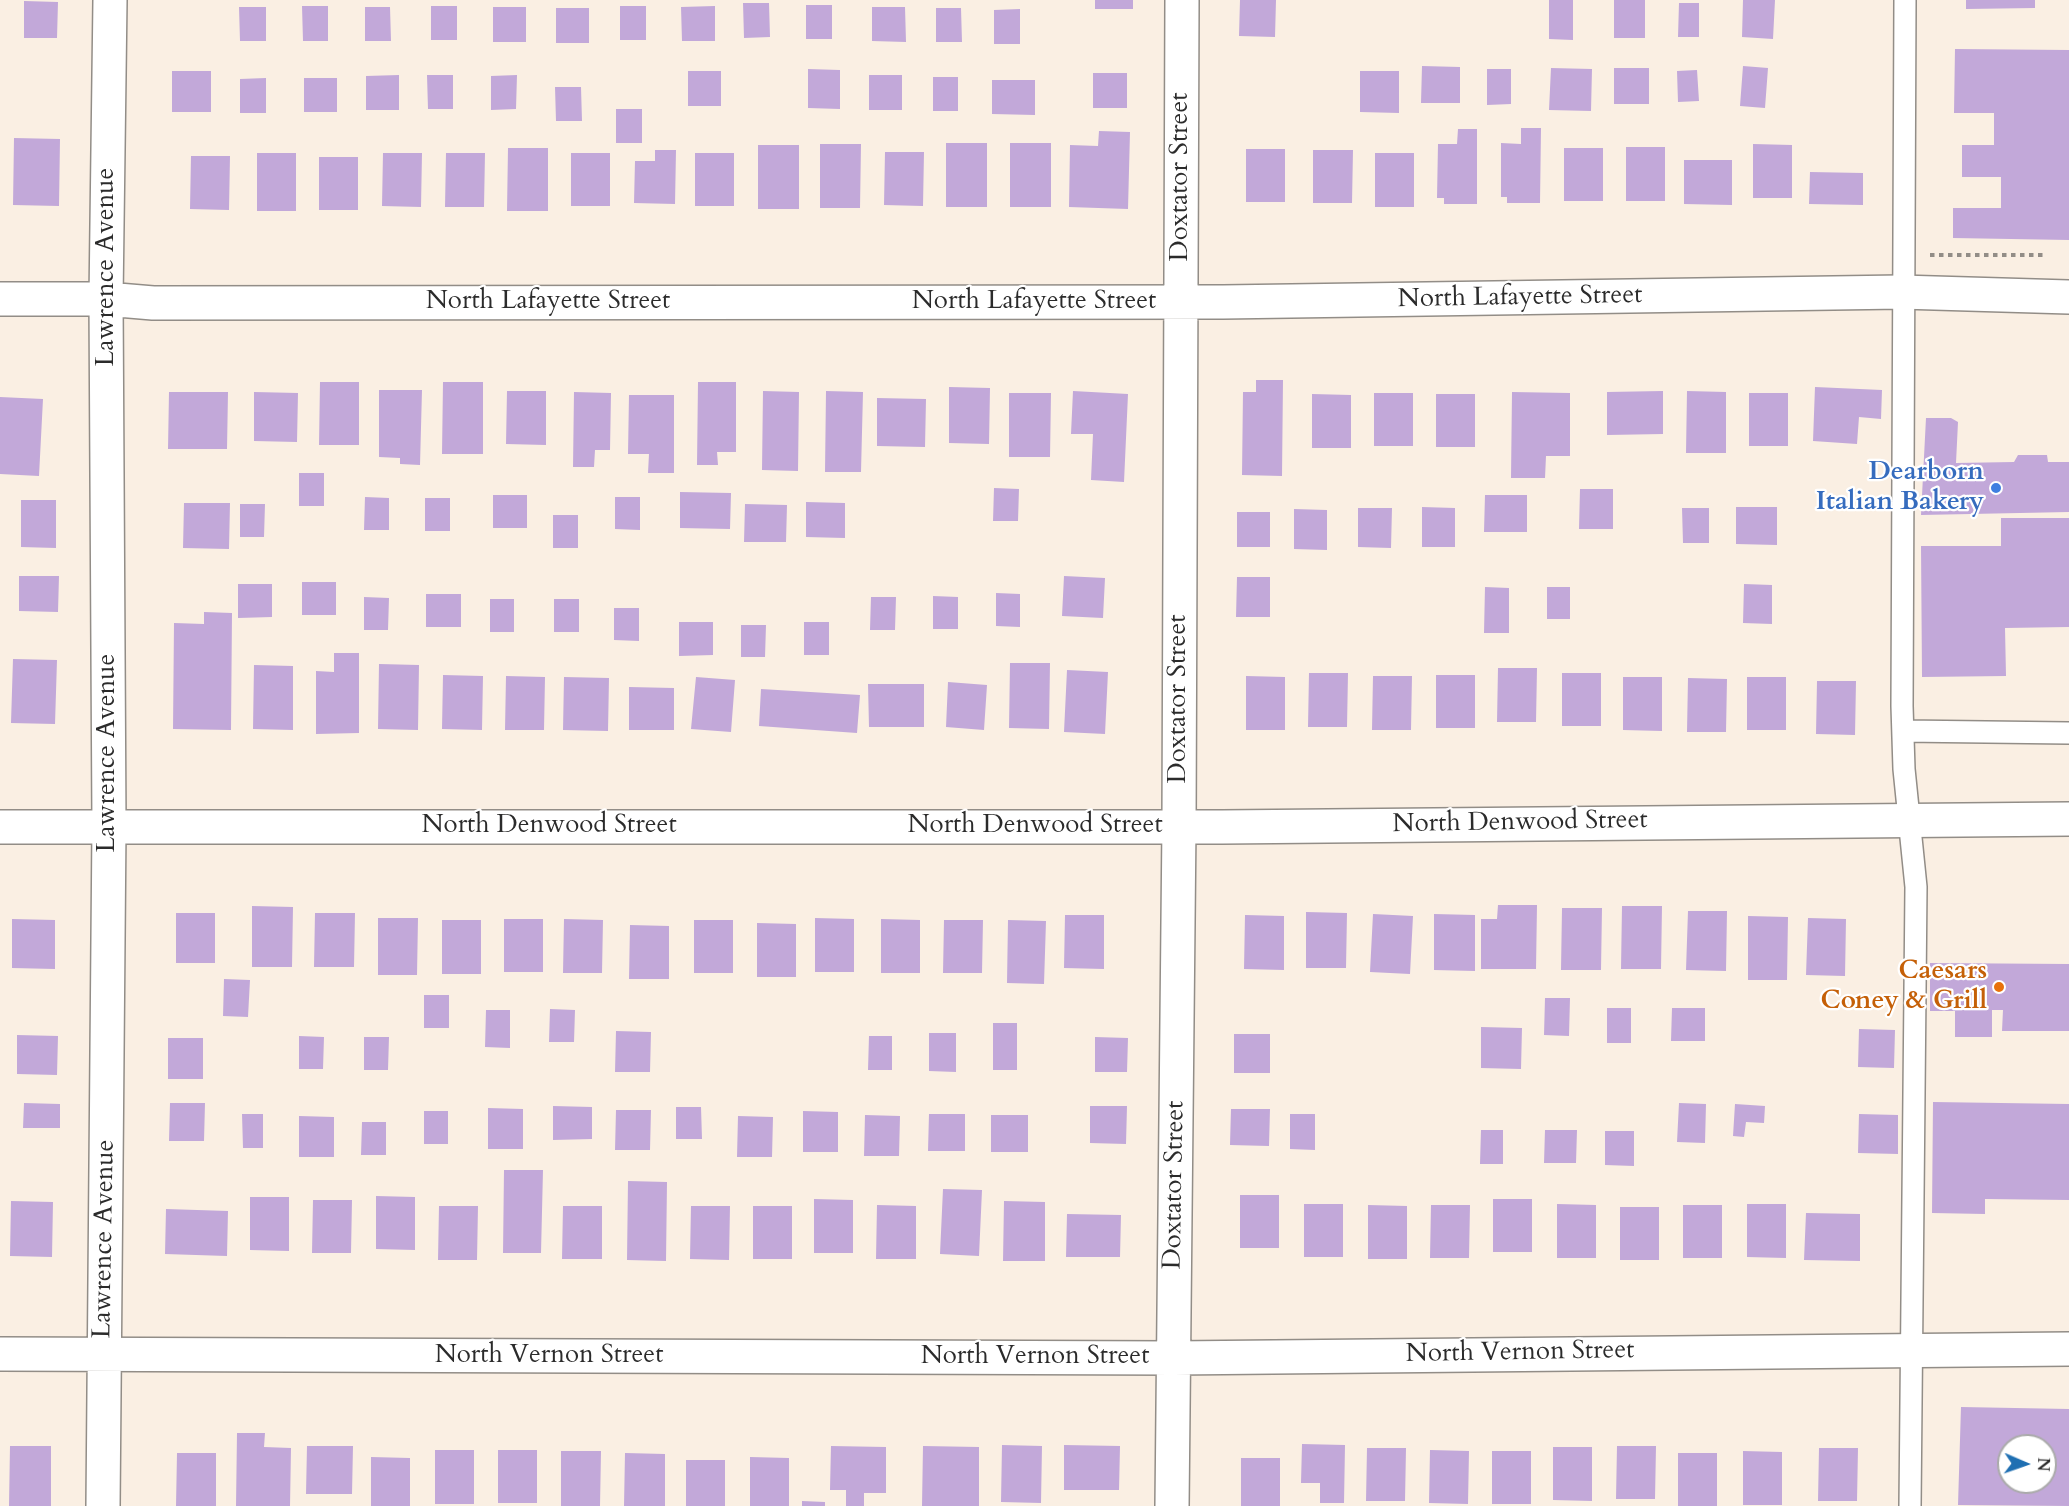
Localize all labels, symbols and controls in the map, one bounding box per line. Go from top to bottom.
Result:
street label: Doxtator Street [1165,93,1197,261]
street label: Lawrence Avenue [91,168,123,366]
street label: North Lafayette Street [1397,280,1643,316]
street label: North Lafayette Street [426,286,670,318]
street label: North Lafayette Street [912,286,1156,318]
place label: Dearborn Italian Bakery [1816,457,1984,518]
marker: Dearborn Italian Bakery [1989,481,2003,495]
street label: Doxtator Street [1163,615,1195,783]
street label: Lawrence Avenue [92,654,124,852]
street label: North Denwood Street [1392,805,1648,841]
street label: North Denwood Street [421,810,677,842]
street label: North Denwood Street [907,810,1163,842]
place label: Caesars Coney & Grill [1821,956,1987,1018]
marker: Caesars Coney & Grill [1992,980,2006,994]
street label: Doxtator Street [1158,1100,1192,1270]
street label: Lawrence Avenue [88,1139,122,1339]
street label: North Vernon Street [1405,1335,1635,1371]
street label: North Vernon Street [435,1340,663,1372]
street label: North Vernon Street [921,1341,1149,1373]
north arrow [1997,1434,2057,1494]
text: N [2032,1457,2054,1472]

